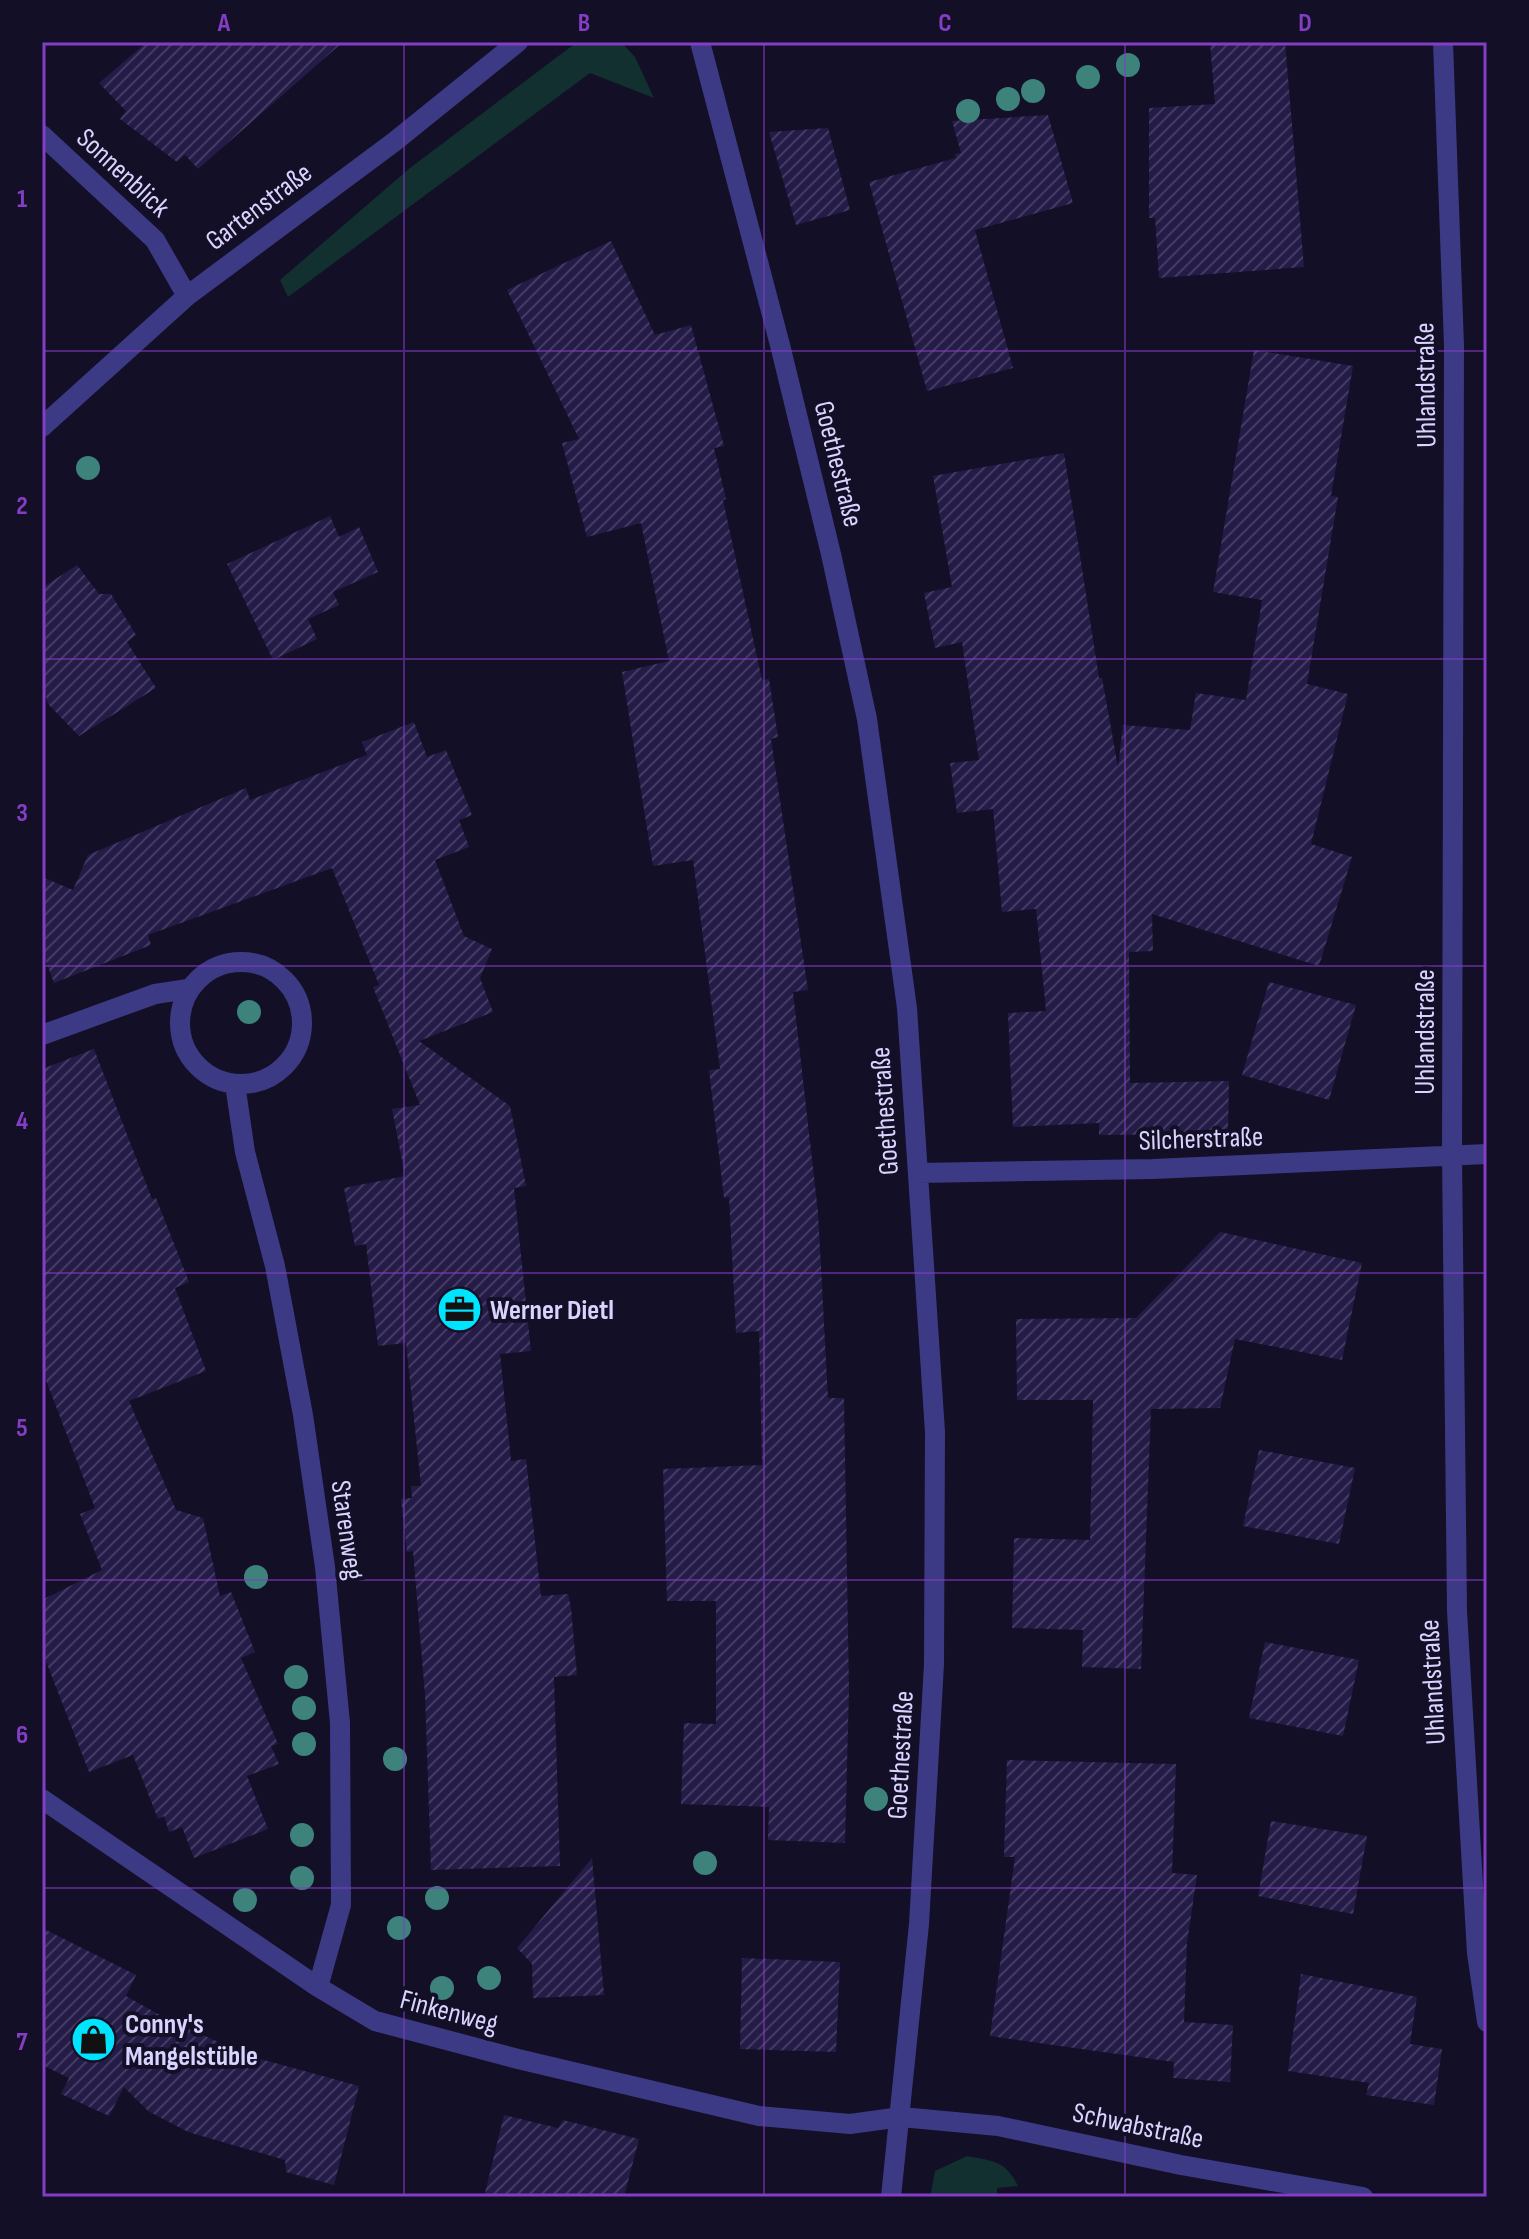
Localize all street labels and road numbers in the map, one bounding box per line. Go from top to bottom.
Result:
street label: Sonnenblick [70,122,177,225]
street label: Gartenstraße [199,156,319,258]
street label: Uhlandstraße [1408,322,1444,448]
street label: Goethestraße [806,398,870,530]
street label: Uhlandstraße [1409,969,1442,1095]
street label: Goethestraße [864,1046,906,1176]
street label: Silcherstraße [1138,1120,1264,1158]
street label: Starenweg [324,1478,370,1582]
street label: Uhlandstraße [1413,1618,1453,1746]
street label: Goethestraße [881,1690,921,1820]
street label: Finkenweg [397,1983,501,2041]
street label: Schwabstraße [1070,2096,1206,2156]

